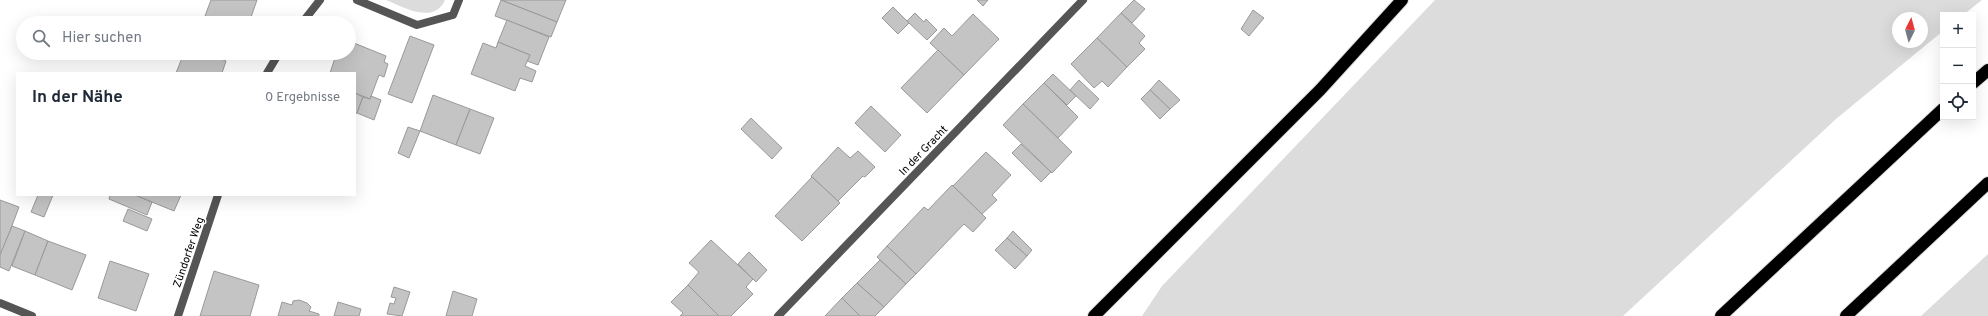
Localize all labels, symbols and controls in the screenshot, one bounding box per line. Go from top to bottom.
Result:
north arrow [1892,12,1928,48]
map controls [1940,12,1976,120]
button: + [1940,12,1976,48]
search box [16,16,356,60]
icon: search [30,27,52,49]
text: Hier suchen [62,29,142,48]
button: − [1940,48,1976,84]
button: locate [1940,84,1976,120]
text: In der Nähe [32,87,123,109]
text: 0 Ergebnisse [265,90,340,106]
street label: In der Gracht [896,123,951,179]
street label: Zündorfer Weg [170,215,208,289]

